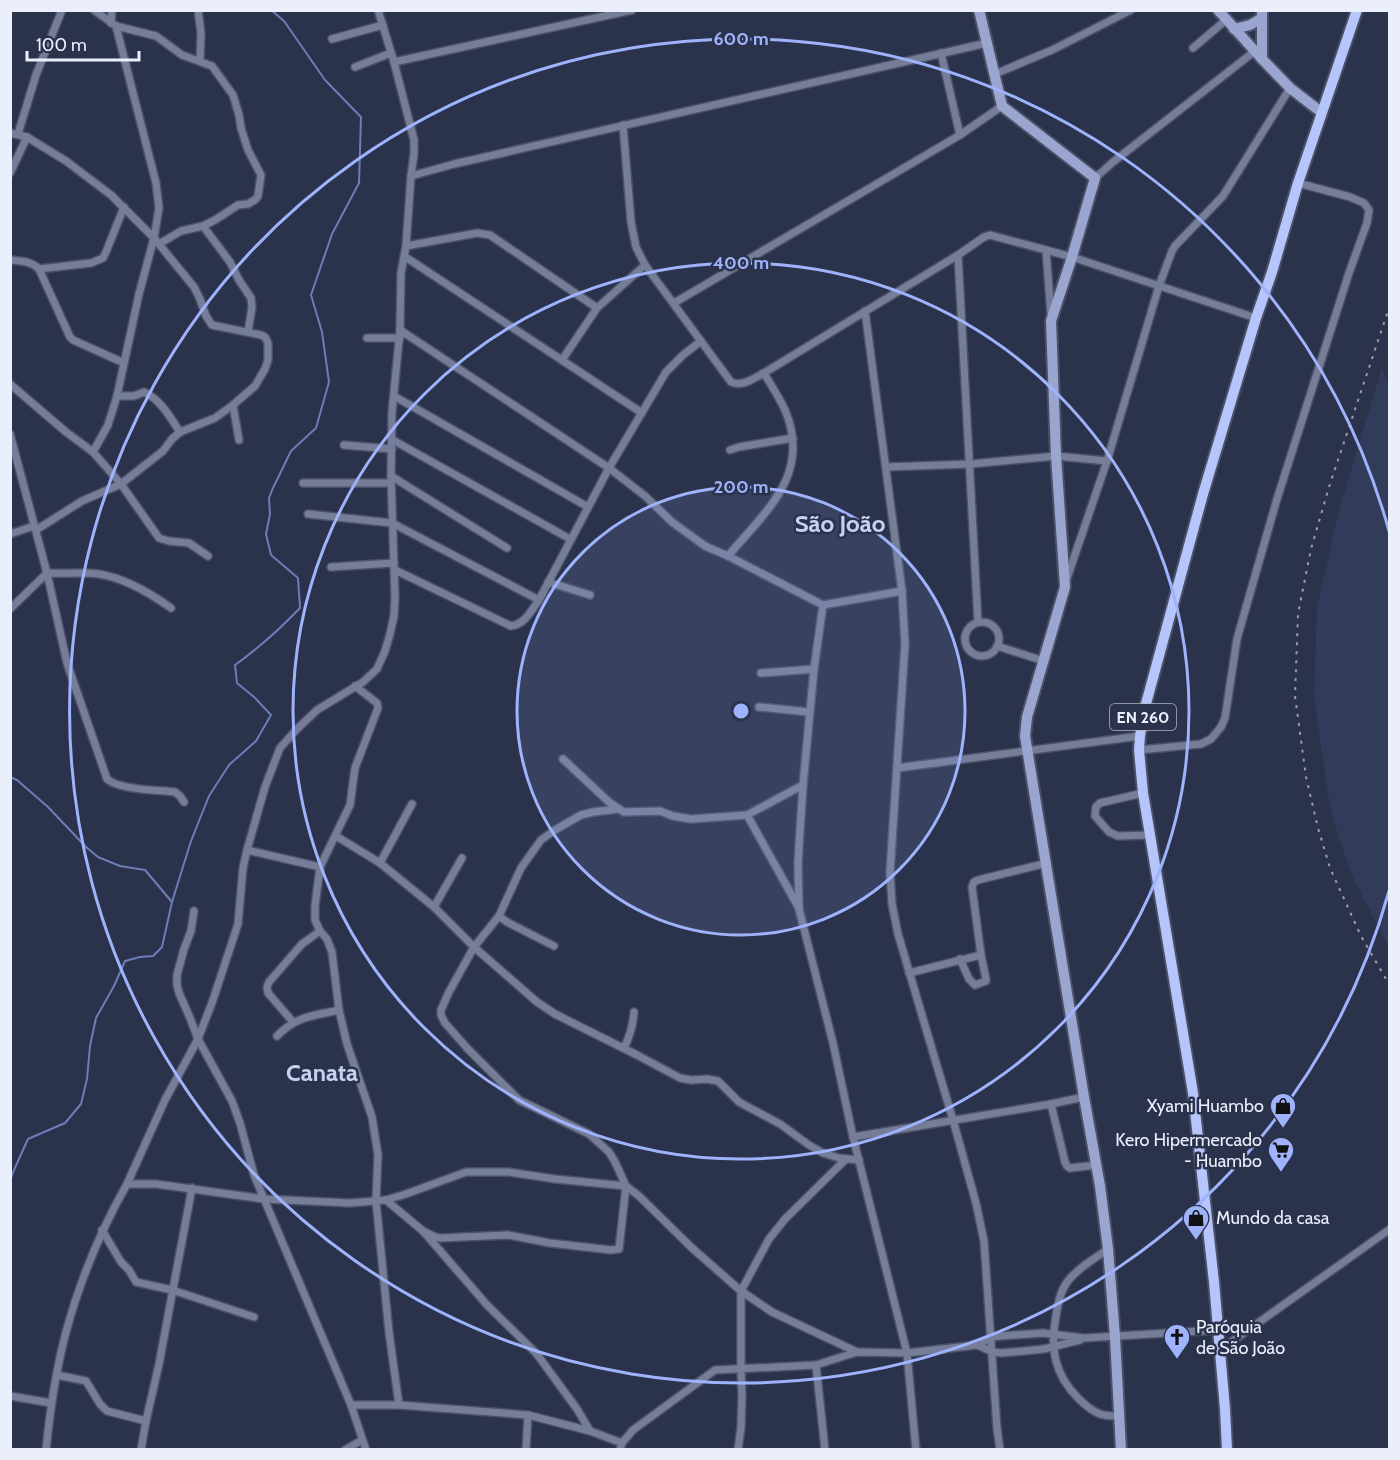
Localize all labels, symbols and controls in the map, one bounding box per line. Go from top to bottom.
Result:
scale bar [27,24,140,62]
text: 600 m [713,28,769,50]
text: 100 m [36,34,87,56]
text: 400 m [713,252,769,274]
text: 200 m [714,476,768,498]
district label: São João [795,509,886,538]
centre of rings [731,701,751,721]
road number: EN 260 [1110,704,1176,730]
district label: Canata [286,1058,358,1087]
shop icon: Xyami Huambo [1268,1091,1298,1129]
place label: Xyami Huambo [1147,1095,1264,1117]
place label: Kero Hipermercado - Huambo [1115,1129,1262,1172]
supermarket icon: Kero Hipermercado - Huambo [1266,1135,1296,1173]
shop icon: Mundo da casa [1181,1203,1211,1241]
place label: Mundo da casa [1216,1207,1330,1229]
place label: Paróquia de São João [1196,1316,1285,1359]
church icon: Paróquia de São João [1162,1322,1192,1360]

